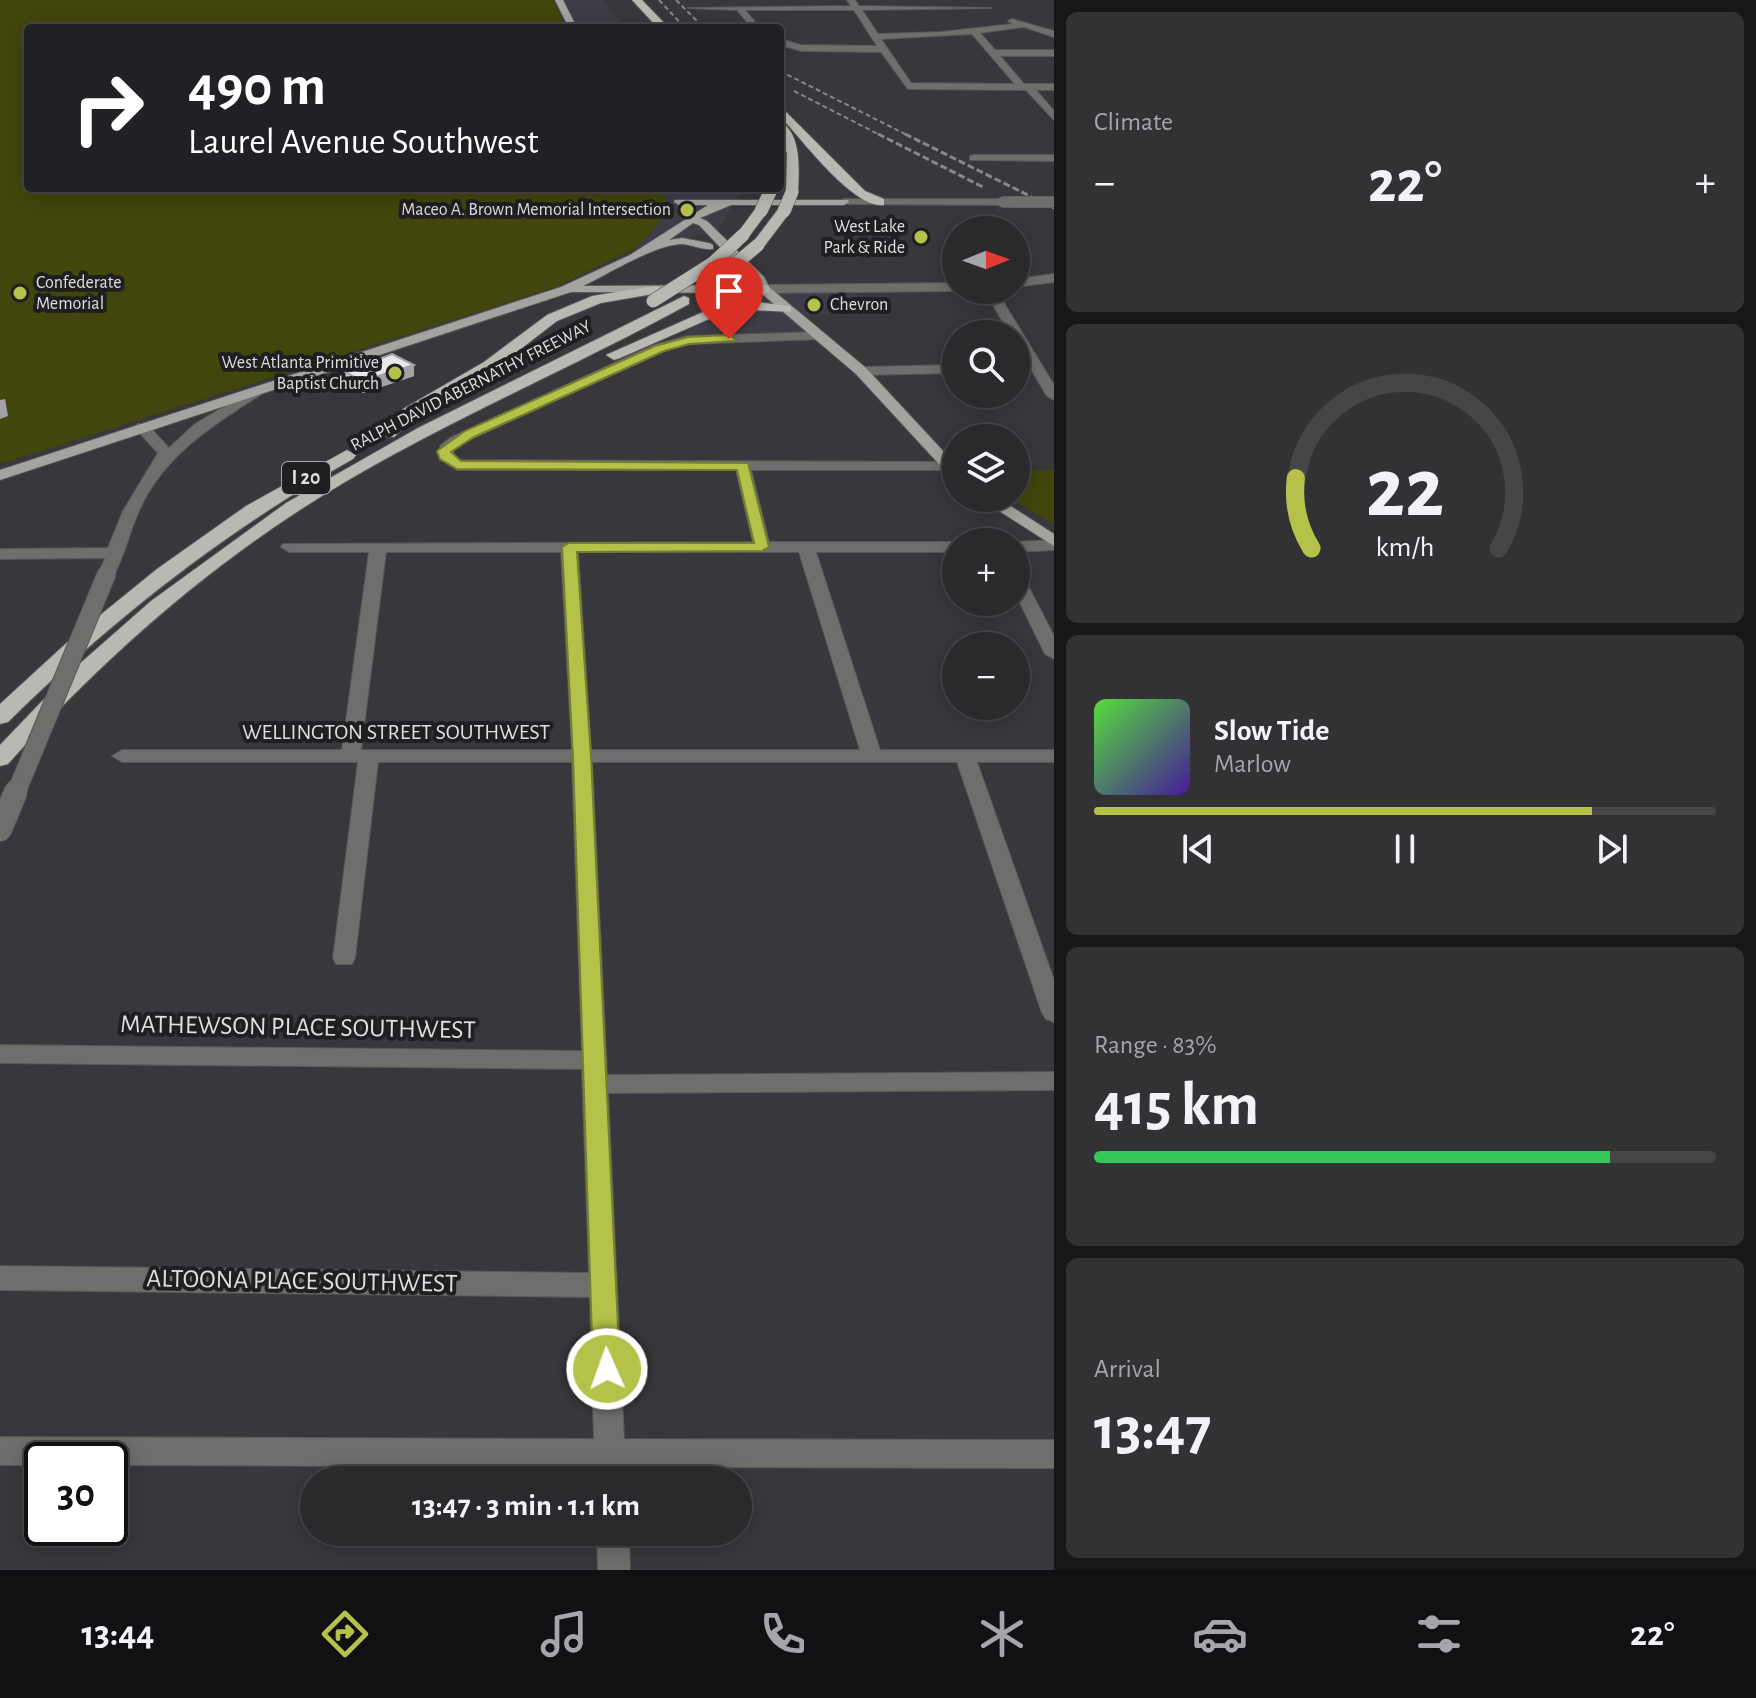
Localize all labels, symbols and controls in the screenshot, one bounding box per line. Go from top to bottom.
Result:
icon: right [56,56,160,160]
text: 490 m [188,59,326,115]
text: Climate [1094,109,1173,135]
text: Laurel Avenue Southwest [188,124,539,160]
text: 22° [1368,153,1442,213]
text: − [1094,161,1115,205]
text: + [1695,161,1716,205]
place label: Maceo A. Brown Memorial Intersection [401,201,671,219]
marker: Maceo A. Brown Memorial Intersection [678,201,696,219]
north arrow [942,216,1030,304]
map controls [942,216,1030,720]
place label: West Lake Park & Ride [824,218,905,257]
marker: West Lake Park & Ride [912,228,930,246]
pin [695,257,763,339]
icon: arrive [707,269,751,313]
place label: Confederate Memorial [36,274,122,313]
marker: Confederate Memorial [11,284,29,302]
marker: Chevron [805,296,823,314]
place label: Chevron [830,296,888,314]
street label: RALPH DAVID ABERNATHY FREEWAY [348,317,595,455]
button: search [942,320,1030,408]
place label: West Atlanta Primitive Baptist Church [222,354,379,393]
marker: West Atlanta Primitive Baptist Church [386,364,404,382]
button: layers [942,424,1030,512]
text: 22 [1366,448,1444,532]
road number: I 20 [282,462,330,494]
button: + [942,528,1030,616]
text: km/h [1376,534,1434,563]
button: − [942,632,1030,720]
text: Slow Tide [1214,716,1329,746]
street label: WELLINGTON STREET SOUTHWEST [242,721,550,743]
text: Marlow [1214,751,1291,777]
icon: previous [1176,827,1220,871]
icon: pause [1383,827,1427,871]
icon: next [1590,827,1634,871]
street label: MATHEWSON PLACE SOUTHWEST [120,1011,476,1043]
text: Range · 83% [1094,1032,1217,1058]
text: 415 km [1094,1076,1259,1136]
street label: ALTOONA PLACE SOUTHWEST [146,1265,458,1297]
position arrow [565,1327,649,1411]
text: Arrival [1094,1356,1161,1382]
text: 13:47 [1094,1400,1211,1460]
speed limit sign: 30 [24,1442,128,1546]
text: 13:47 · 3 min · 1.1 km [412,1491,640,1521]
icon: directions [317,1606,373,1662]
icon: music [536,1606,592,1662]
icon: phone [755,1606,811,1662]
icon: climate [974,1606,1030,1662]
icon: car [1192,1606,1248,1662]
icon: filters [1411,1606,1467,1662]
text: 13:44 [81,1616,154,1652]
text: 22° [1630,1616,1675,1652]

